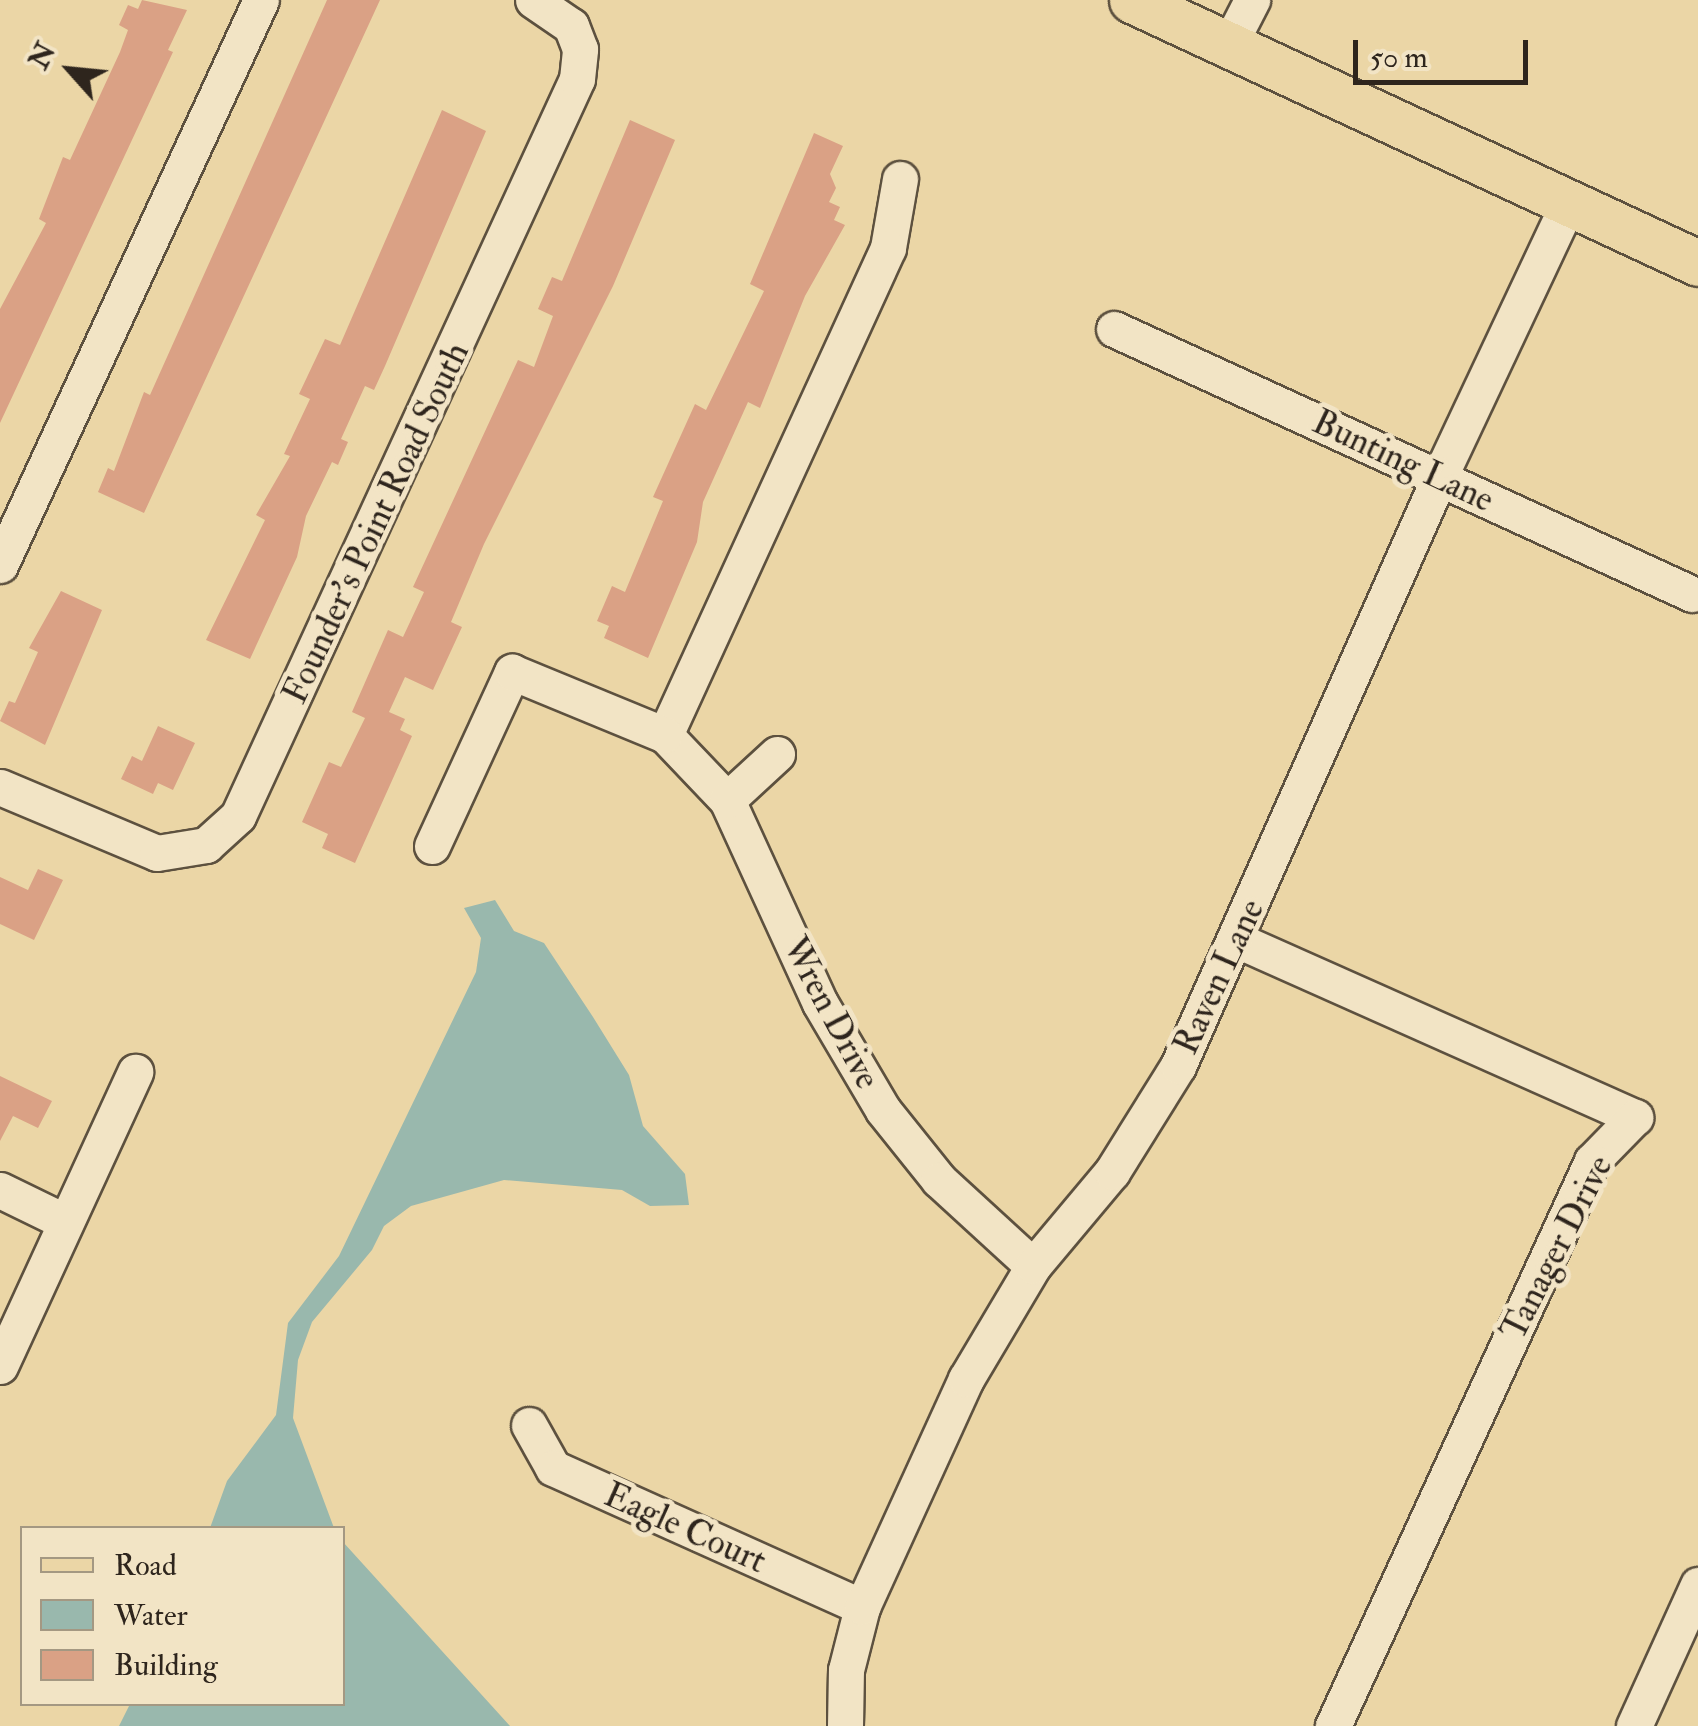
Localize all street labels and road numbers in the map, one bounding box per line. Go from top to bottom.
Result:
street label: Founder's Point Road South [274,336,478,710]
street label: Bunting Lane [1306,401,1500,521]
street label: Raven Lane [1165,893,1273,1061]
street label: Wren Drive [774,930,888,1096]
street label: Tanager Drive [1493,1149,1621,1347]
street label: Eagle Court [598,1474,772,1582]

